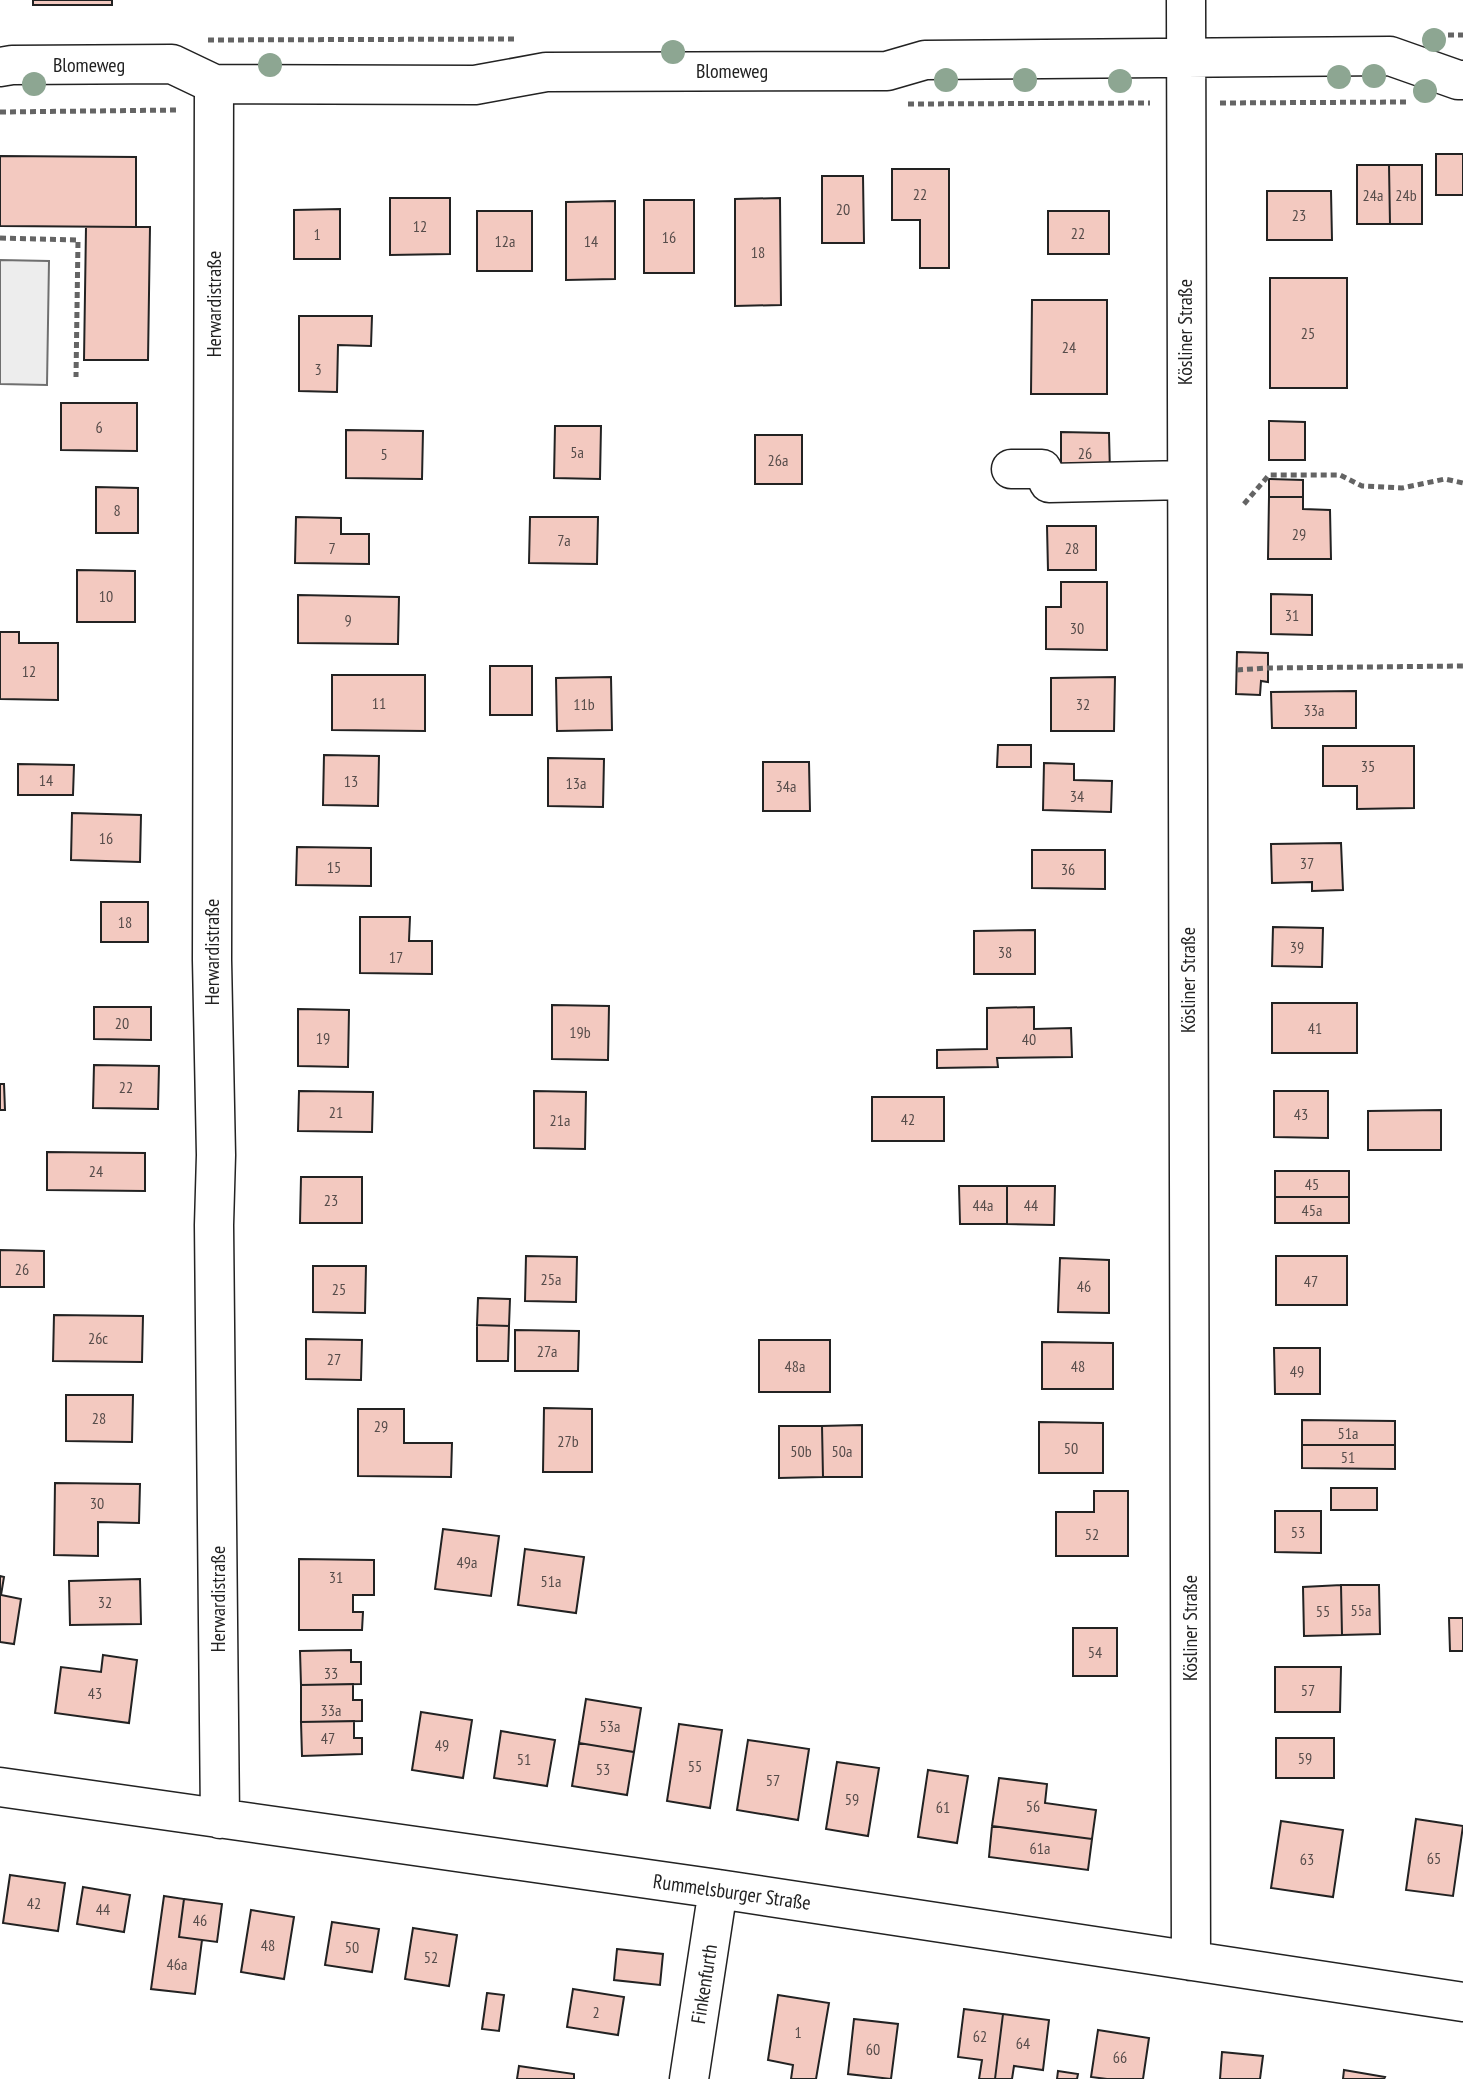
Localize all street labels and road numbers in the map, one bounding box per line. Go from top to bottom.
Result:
street label: Blomeweg [53,52,125,78]
street label: Blomeweg [696,58,768,84]
street label: Herwardistraße [201,251,227,357]
street label: Kösliner Straße [1172,279,1198,385]
street label: Herwardistraße [199,899,225,1005]
street label: Kösliner Straße [1175,927,1201,1033]
street label: Herwardistraße [205,1546,231,1652]
street label: Kösliner Straße [1177,1575,1203,1681]
street label: Rummelsburger Straße [651,1868,813,1916]
street label: Finkenfurth [685,1942,723,2026]

